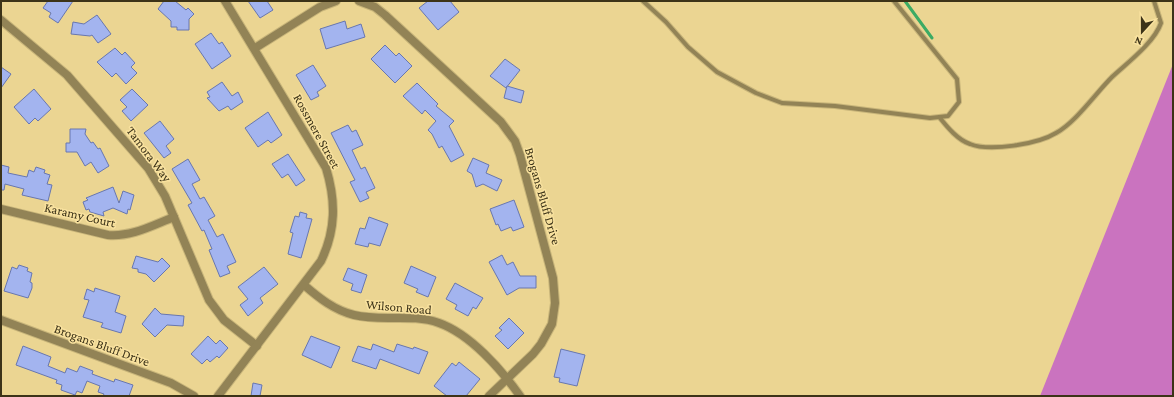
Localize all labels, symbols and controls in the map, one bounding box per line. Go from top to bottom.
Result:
north arrow [1122,12,1162,52]
text: N [1132,34,1144,48]
street label: Rossmere Street [290,91,344,171]
street label: Tamora Way [123,123,175,186]
street label: Brogans Bluff Drive [522,146,564,247]
street label: Karamy Court [43,200,118,231]
street label: Wilson Road [366,297,433,317]
street label: Brogans Bluff Drive [52,321,152,369]

